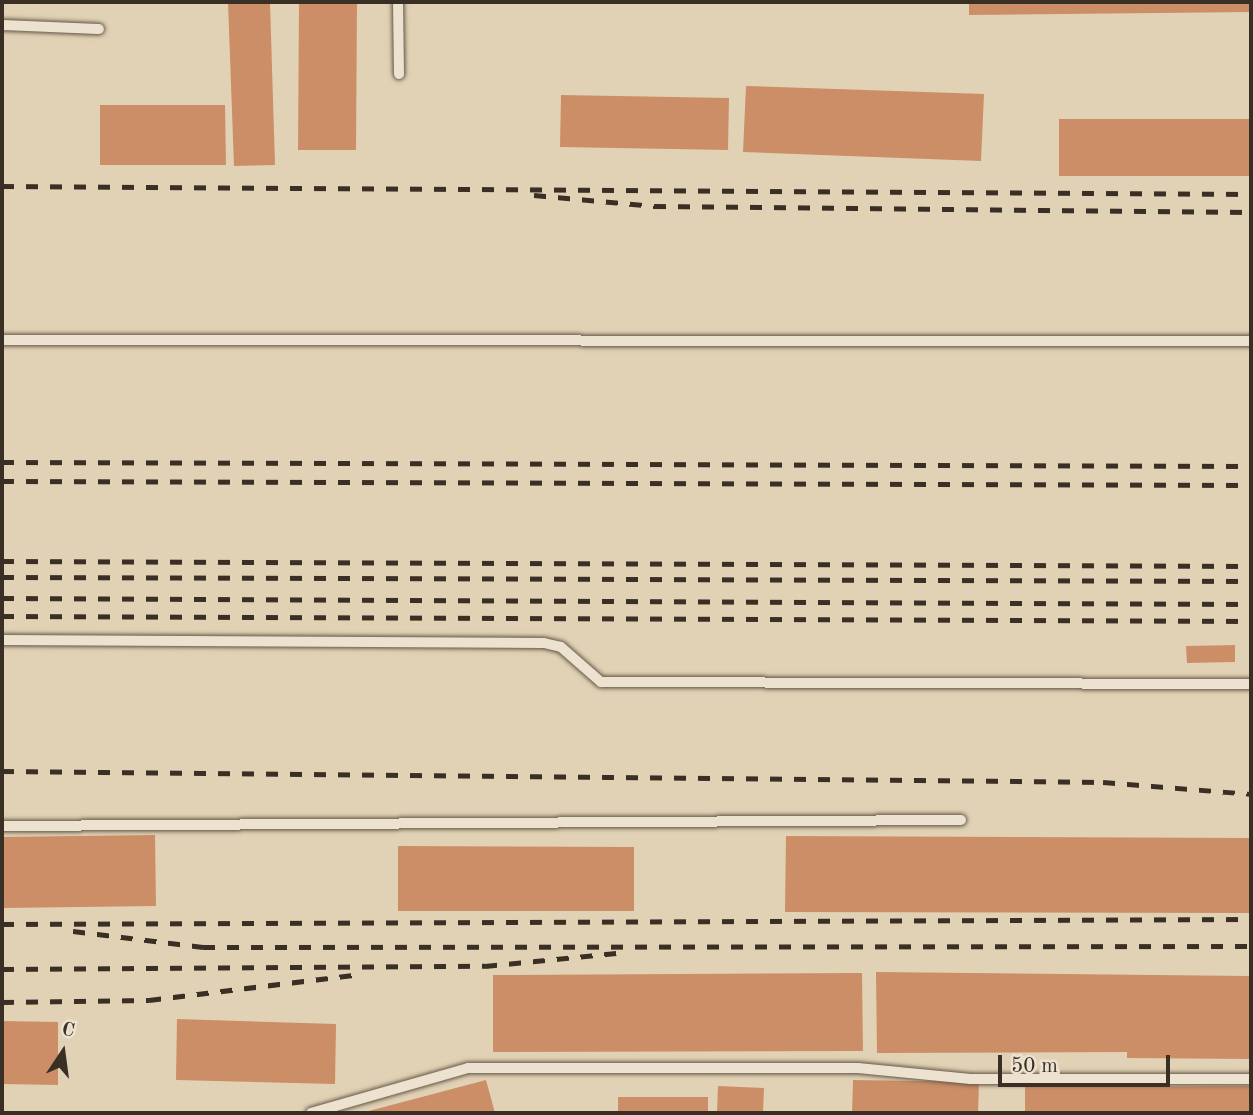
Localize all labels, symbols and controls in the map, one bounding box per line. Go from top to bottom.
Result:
north arrow [28,1017,98,1087]
text: С [60,1020,76,1042]
scale bar [1001,1042,1172,1086]
text: 50 m [1011,1056,1058,1077]

